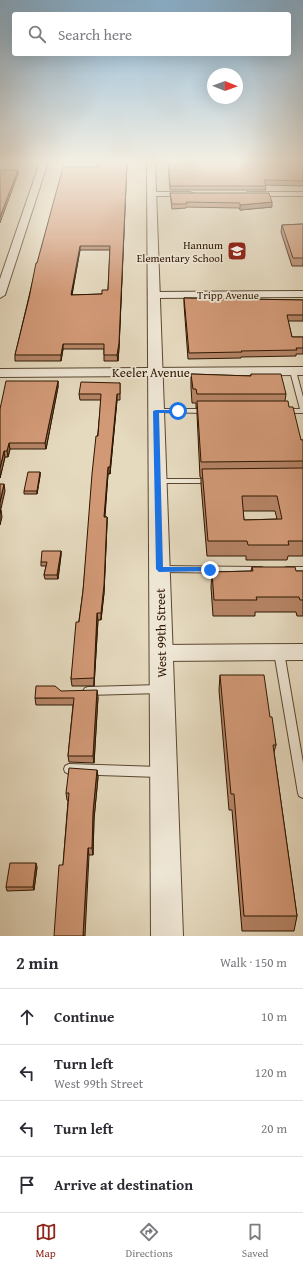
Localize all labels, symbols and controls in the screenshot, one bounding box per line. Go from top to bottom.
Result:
search box [12,12,291,56]
icon: search [26,23,48,45]
text: Search here [58,24,132,45]
north arrow [207,68,243,104]
place label: Hannum Elementary School [137,237,223,266]
school or university icon: Hannum Elementary School [226,240,248,262]
street label: Tripp Avenue [197,287,259,303]
street label: Keeler Avenue [112,363,190,382]
route start [169,402,187,420]
route end [201,561,219,579]
street label: West 99th Street [151,588,171,678]
text: 2 min [16,950,58,975]
text: Walk · 150 m [220,953,287,972]
icon: ahead [16,1006,38,1028]
text: Continue [54,1006,115,1027]
text: 10 m [261,1007,287,1026]
text: Turn left [54,1053,113,1074]
icon: left [16,1062,38,1084]
text: 120 m [255,1063,287,1082]
text: West 99th Street [54,1074,143,1093]
icon: left [16,1118,38,1140]
text: Turn left [54,1118,113,1139]
text: 20 m [261,1119,287,1138]
icon: arrive [16,1174,38,1196]
text: Arrive at destination [54,1174,193,1195]
tab: Map [35,1221,57,1261]
tab: Directions [126,1221,173,1261]
tab: Saved [242,1221,268,1261]

